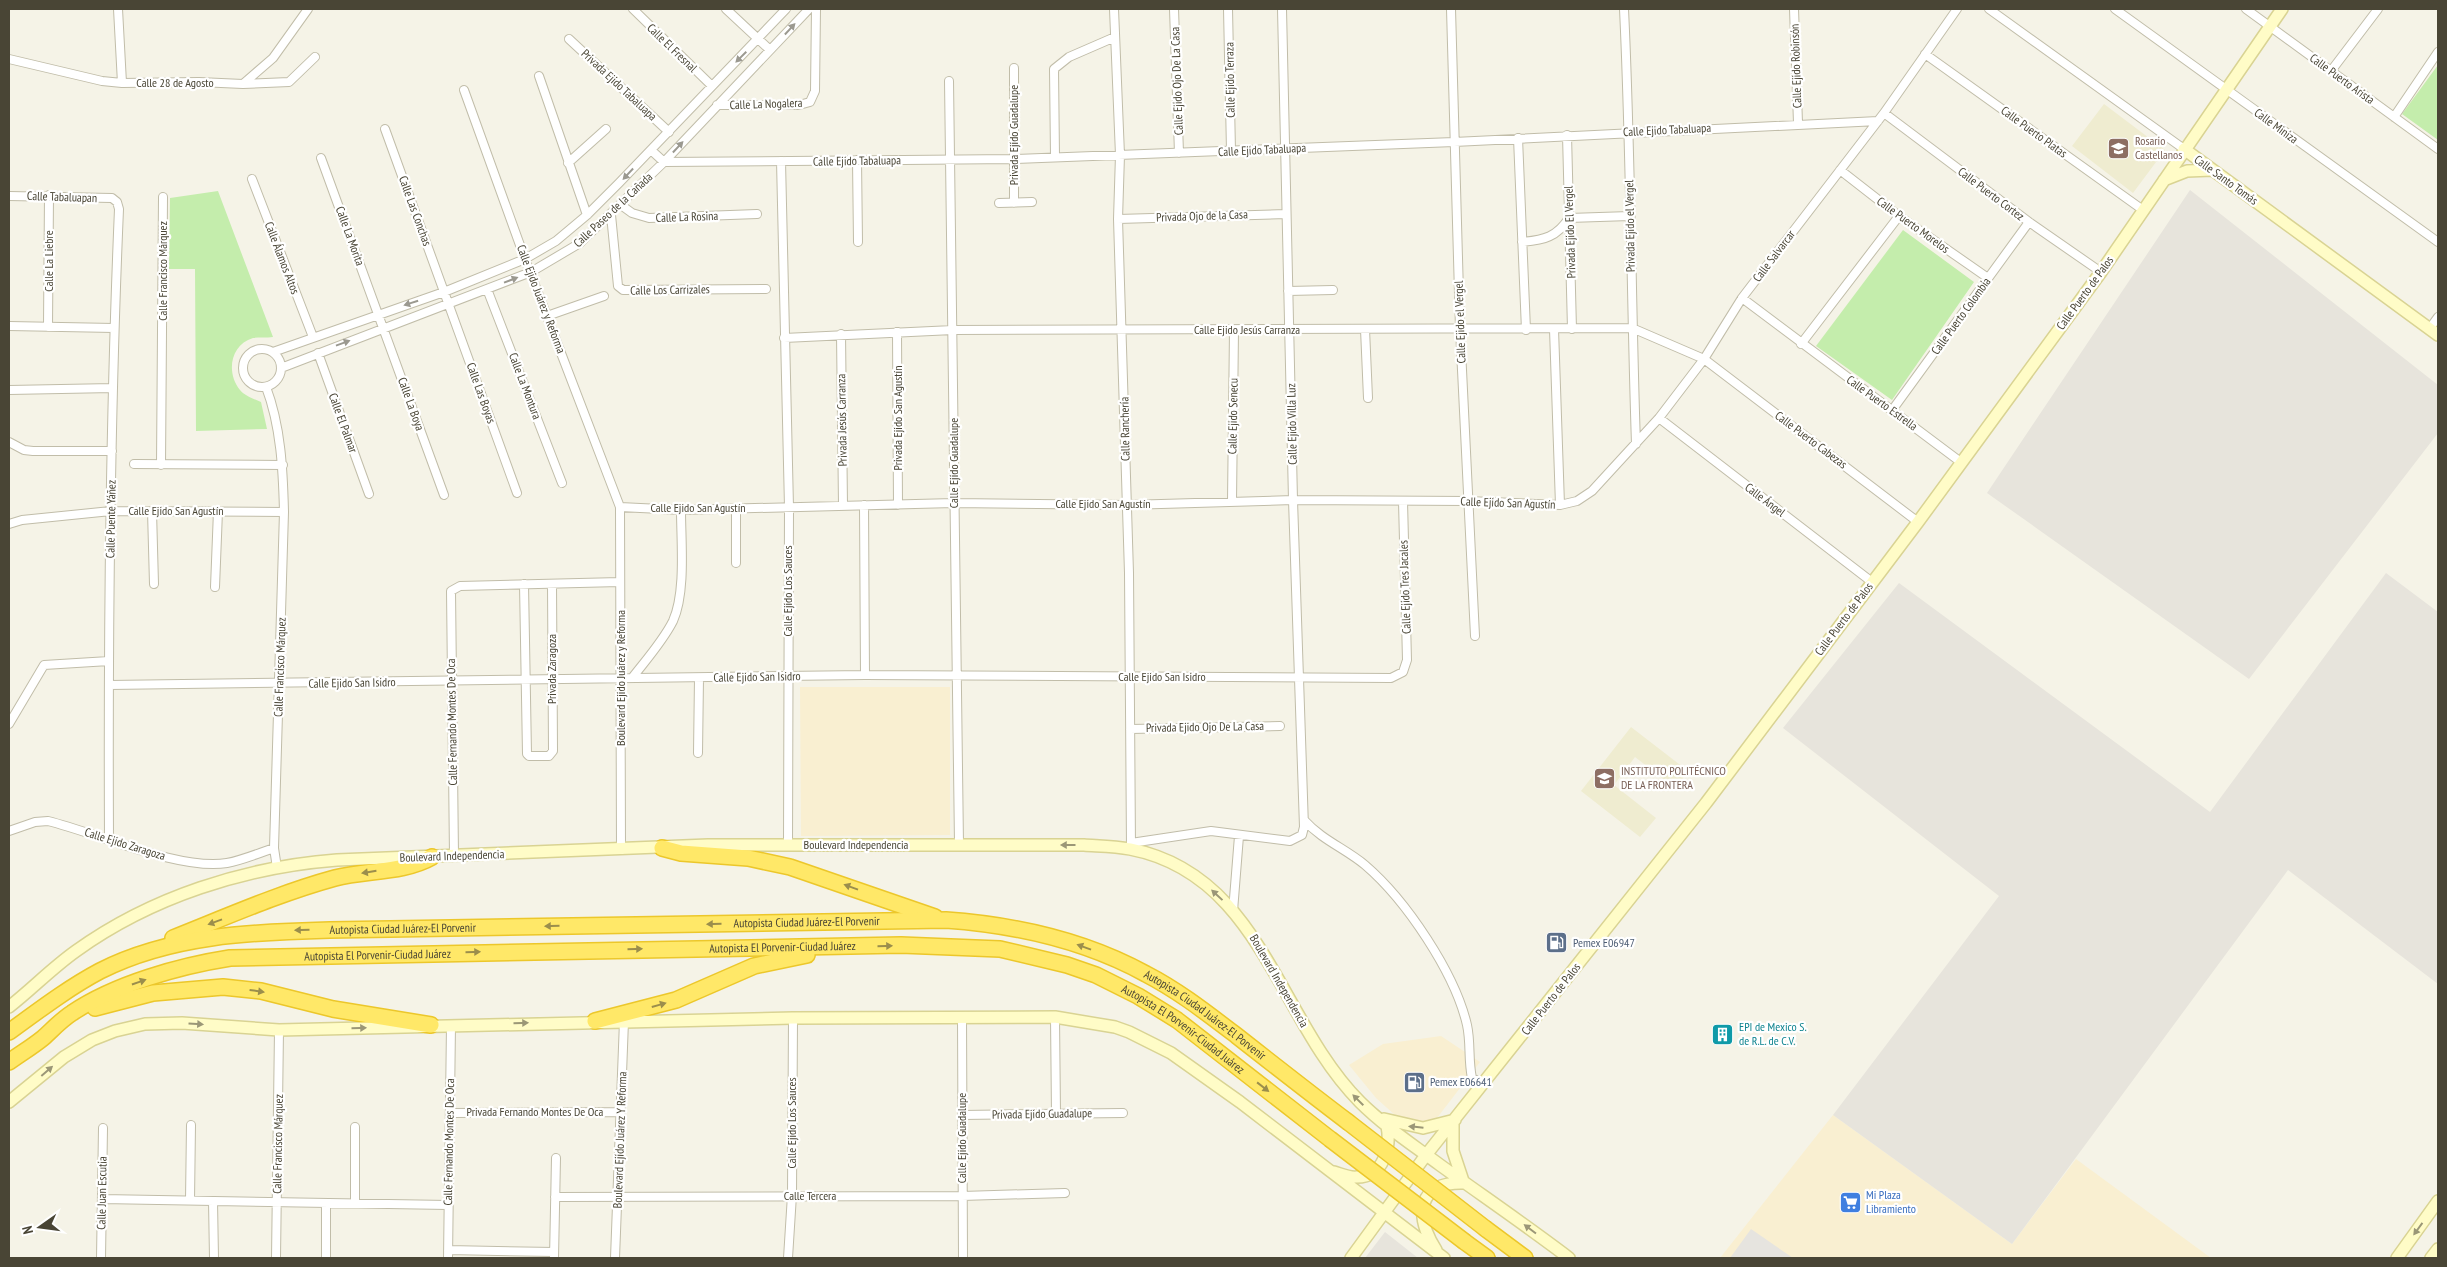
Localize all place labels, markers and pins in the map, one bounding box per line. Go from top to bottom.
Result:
place label: Rosario Castellanos [2135,133,2182,162]
school or university icon: Rosario Castellanos [2107,136,2131,160]
place label: INSTITUTO POLITÉCNICO DE LA FRONTERA [1621,763,1726,792]
school or university icon: INSTITUTO POLITÉCNICO DE LA FRONTERA [1593,766,1617,790]
fuel station icon: Pemex E06947 [1545,931,1569,955]
place label: Pemex E06947 [1573,935,1635,950]
place label: EPI de Mexico S. de R.L. de C.V. [1739,1019,1807,1048]
building icon: EPI de Mexico S. de R.L. de C.V. [1711,1022,1735,1046]
fuel station icon: Pemex E06641 [1402,1070,1426,1094]
place label: Pemex E06641 [1430,1074,1492,1089]
place label: Mi Plaza Libramiento [1866,1187,1916,1216]
supermarket icon: Mi Plaza Libramiento [1838,1190,1862,1214]

